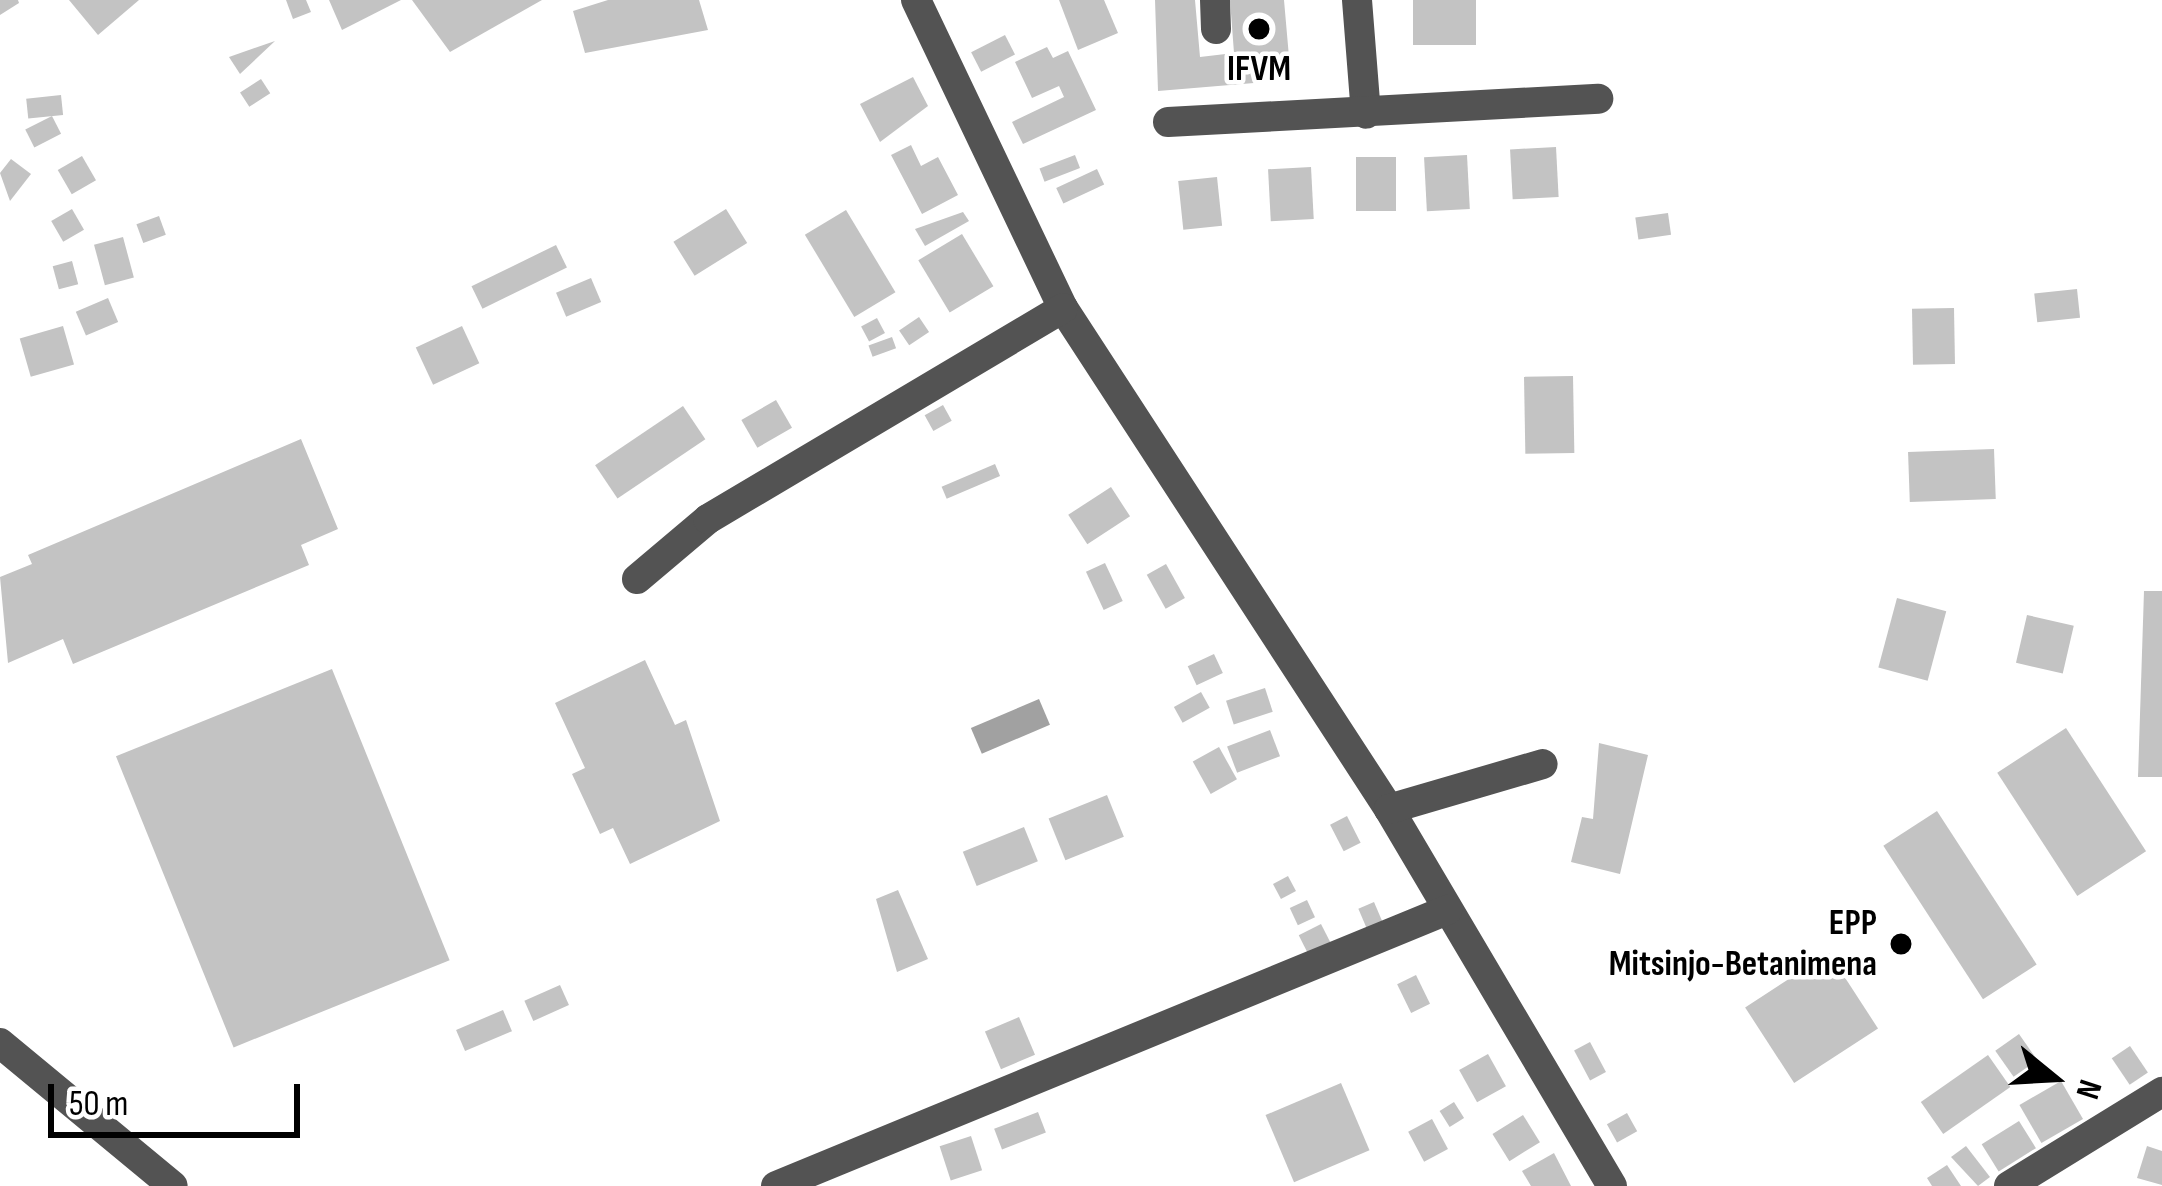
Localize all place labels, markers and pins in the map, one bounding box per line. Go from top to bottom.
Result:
marker: IFVM [1246,16,1272,42]
place label: IFVM [1227,48,1291,92]
place label: EPP Mitsinjo-Betanimena [1609,901,1877,986]
marker: EPP Mitsinjo-Betanimena [1888,931,1914,957]

